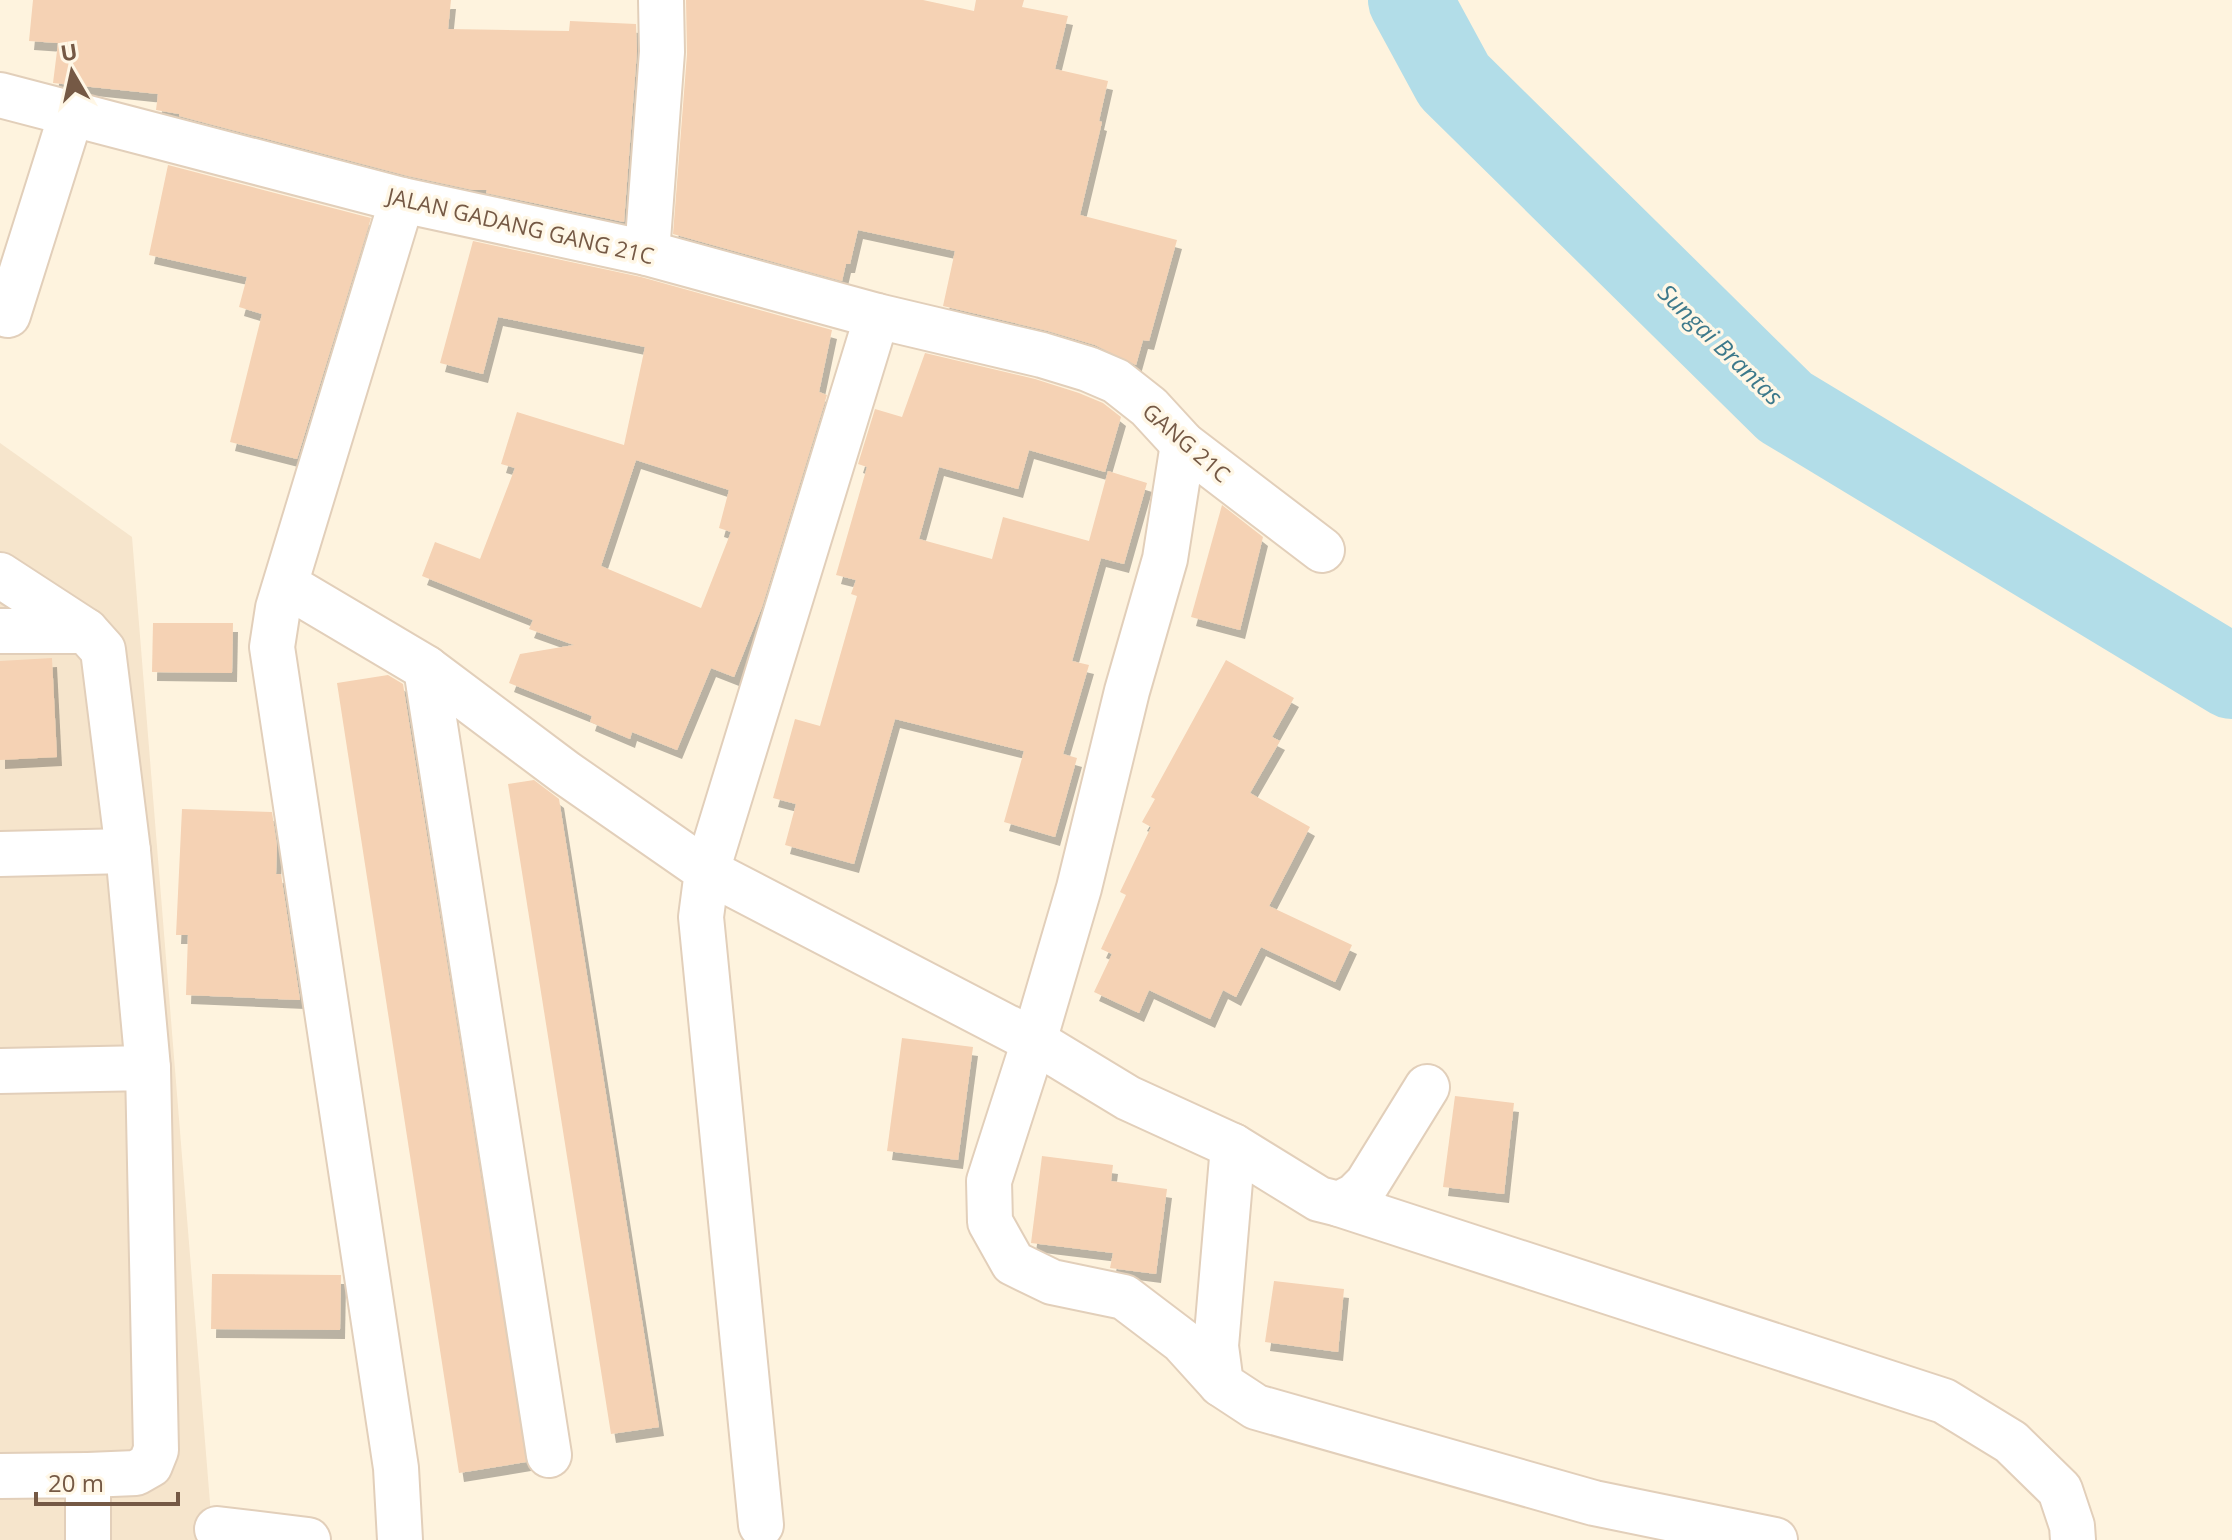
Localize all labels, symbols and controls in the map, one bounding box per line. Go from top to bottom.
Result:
north arrow [32,32,112,112]
text: U [58,35,79,67]
street label: JALAN GADANG GANG 21C [383,179,657,270]
water label: Sungai Brantas [1652,276,1790,412]
street label: GANG 21C [1137,396,1237,489]
scale bar [36,1456,178,1506]
text: 20 m [48,1466,104,1499]

